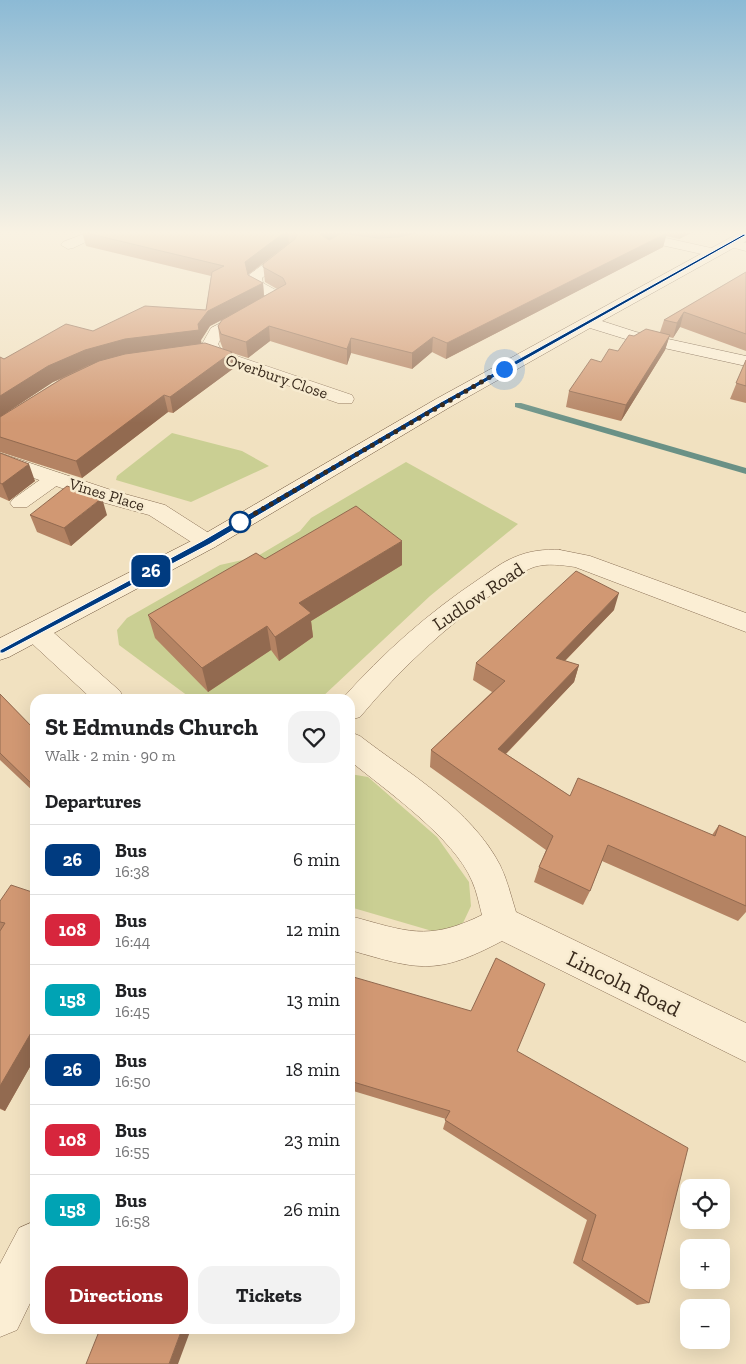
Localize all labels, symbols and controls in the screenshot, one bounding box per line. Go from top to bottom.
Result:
street label: Overbury Close [223,350,330,403]
your location [492,357,517,382]
street label: Vines Place [66,474,147,515]
unlabelled marker [229,511,251,533]
line badge: 26 [128,555,174,587]
street label: Ludlow Road [428,557,529,635]
text: 26 [141,560,161,582]
button: heart [288,711,340,763]
text: St Edmunds Church [45,712,258,741]
text: Walk · 2 min · 90 m [45,746,176,765]
text: Departures [45,790,141,813]
text: Bus [115,839,147,862]
text: 6 min [293,848,340,871]
text: 26 [63,849,82,871]
text: 16:38 [115,862,150,881]
text: Bus [115,909,147,932]
text: 12 min [286,918,340,941]
text: 108 [59,919,86,941]
text: 16:44 [115,932,151,951]
street label: Lincoln Road [563,944,685,1023]
text: Bus [115,979,147,1002]
text: 13 min [286,988,340,1011]
text: 158 [59,989,86,1011]
text: 16:45 [115,1002,150,1021]
text: Bus [115,1049,147,1072]
text: 18 min [286,1058,340,1081]
text: 26 [63,1059,82,1081]
text: 16:50 [115,1072,151,1091]
text: Bus [115,1119,147,1142]
text: 23 min [284,1128,340,1151]
text: 108 [59,1129,86,1151]
text: 16:55 [115,1142,150,1161]
map controls [680,1179,730,1349]
button: locate [680,1179,730,1229]
text: Bus [115,1189,147,1212]
text: 26 min [283,1198,340,1221]
text: 158 [59,1199,86,1221]
text: 16:58 [115,1212,150,1231]
button: + [680,1239,730,1289]
button: Directions [45,1266,188,1324]
button: Tickets [198,1266,340,1324]
button: − [680,1299,730,1349]

